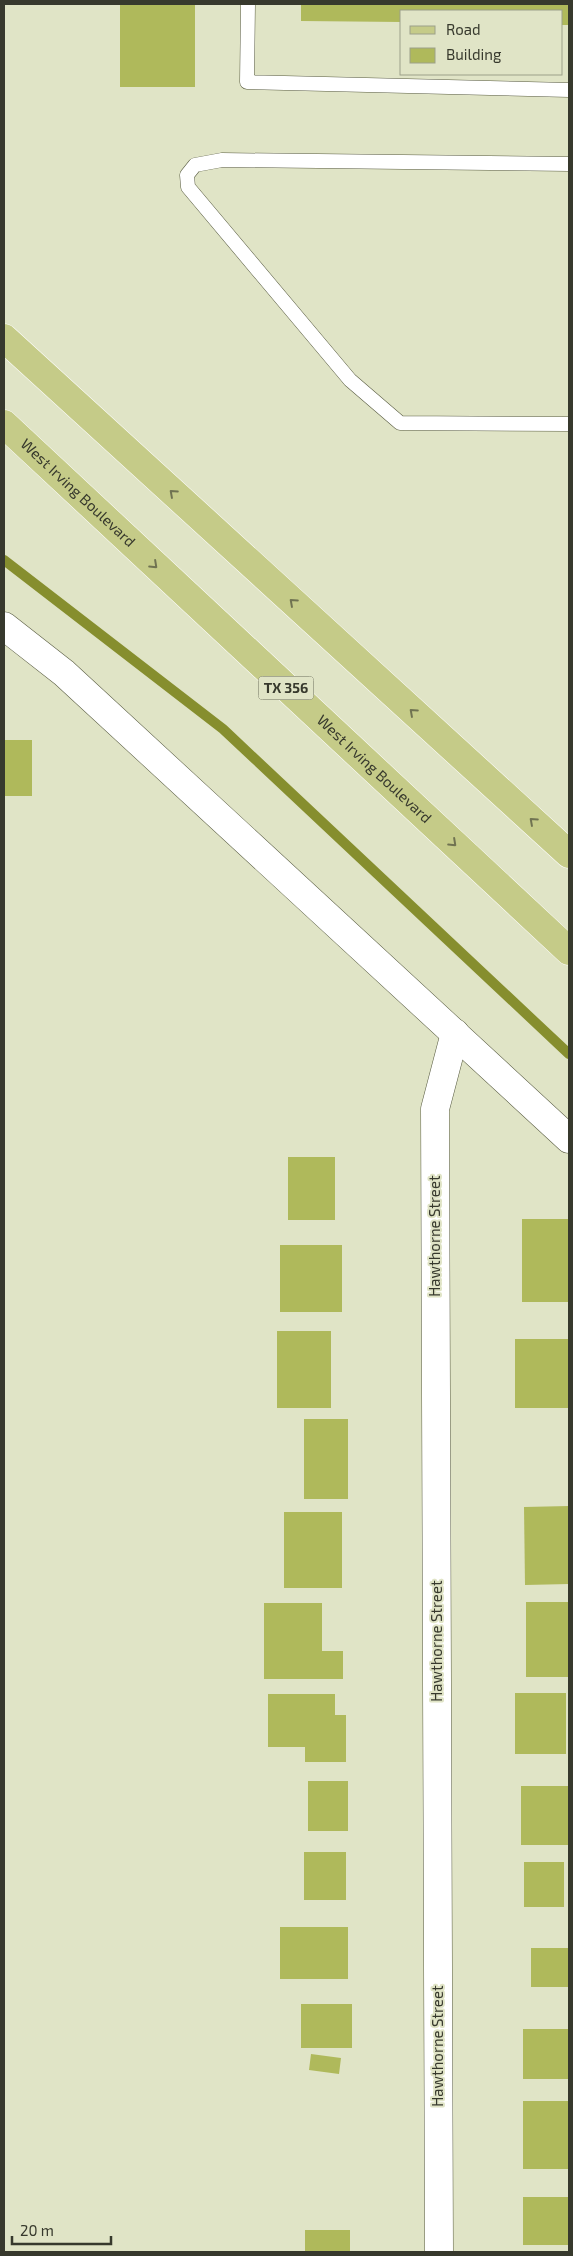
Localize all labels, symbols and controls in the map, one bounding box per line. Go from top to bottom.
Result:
legend [400,10,563,75]
text: Road [446,20,481,38]
text: Building [446,45,502,63]
street label: West Irving Boulevard [17,434,140,550]
one-way arrow [170,490,179,499]
one-way arrow [149,559,158,568]
one-way arrow [290,599,299,608]
road number: TX 356 [258,676,314,700]
one-way arrow [410,709,419,718]
street label: West Irving Boulevard [314,711,436,826]
one-way arrow [530,818,539,827]
one-way arrow [447,837,456,846]
street label: Hawthorne Street [425,1175,443,1297]
street label: Hawthorne Street [427,1580,445,1702]
street label: Hawthorne Street [428,1985,446,2107]
scale bar [12,2214,111,2246]
text: 20 m [20,2221,54,2239]

